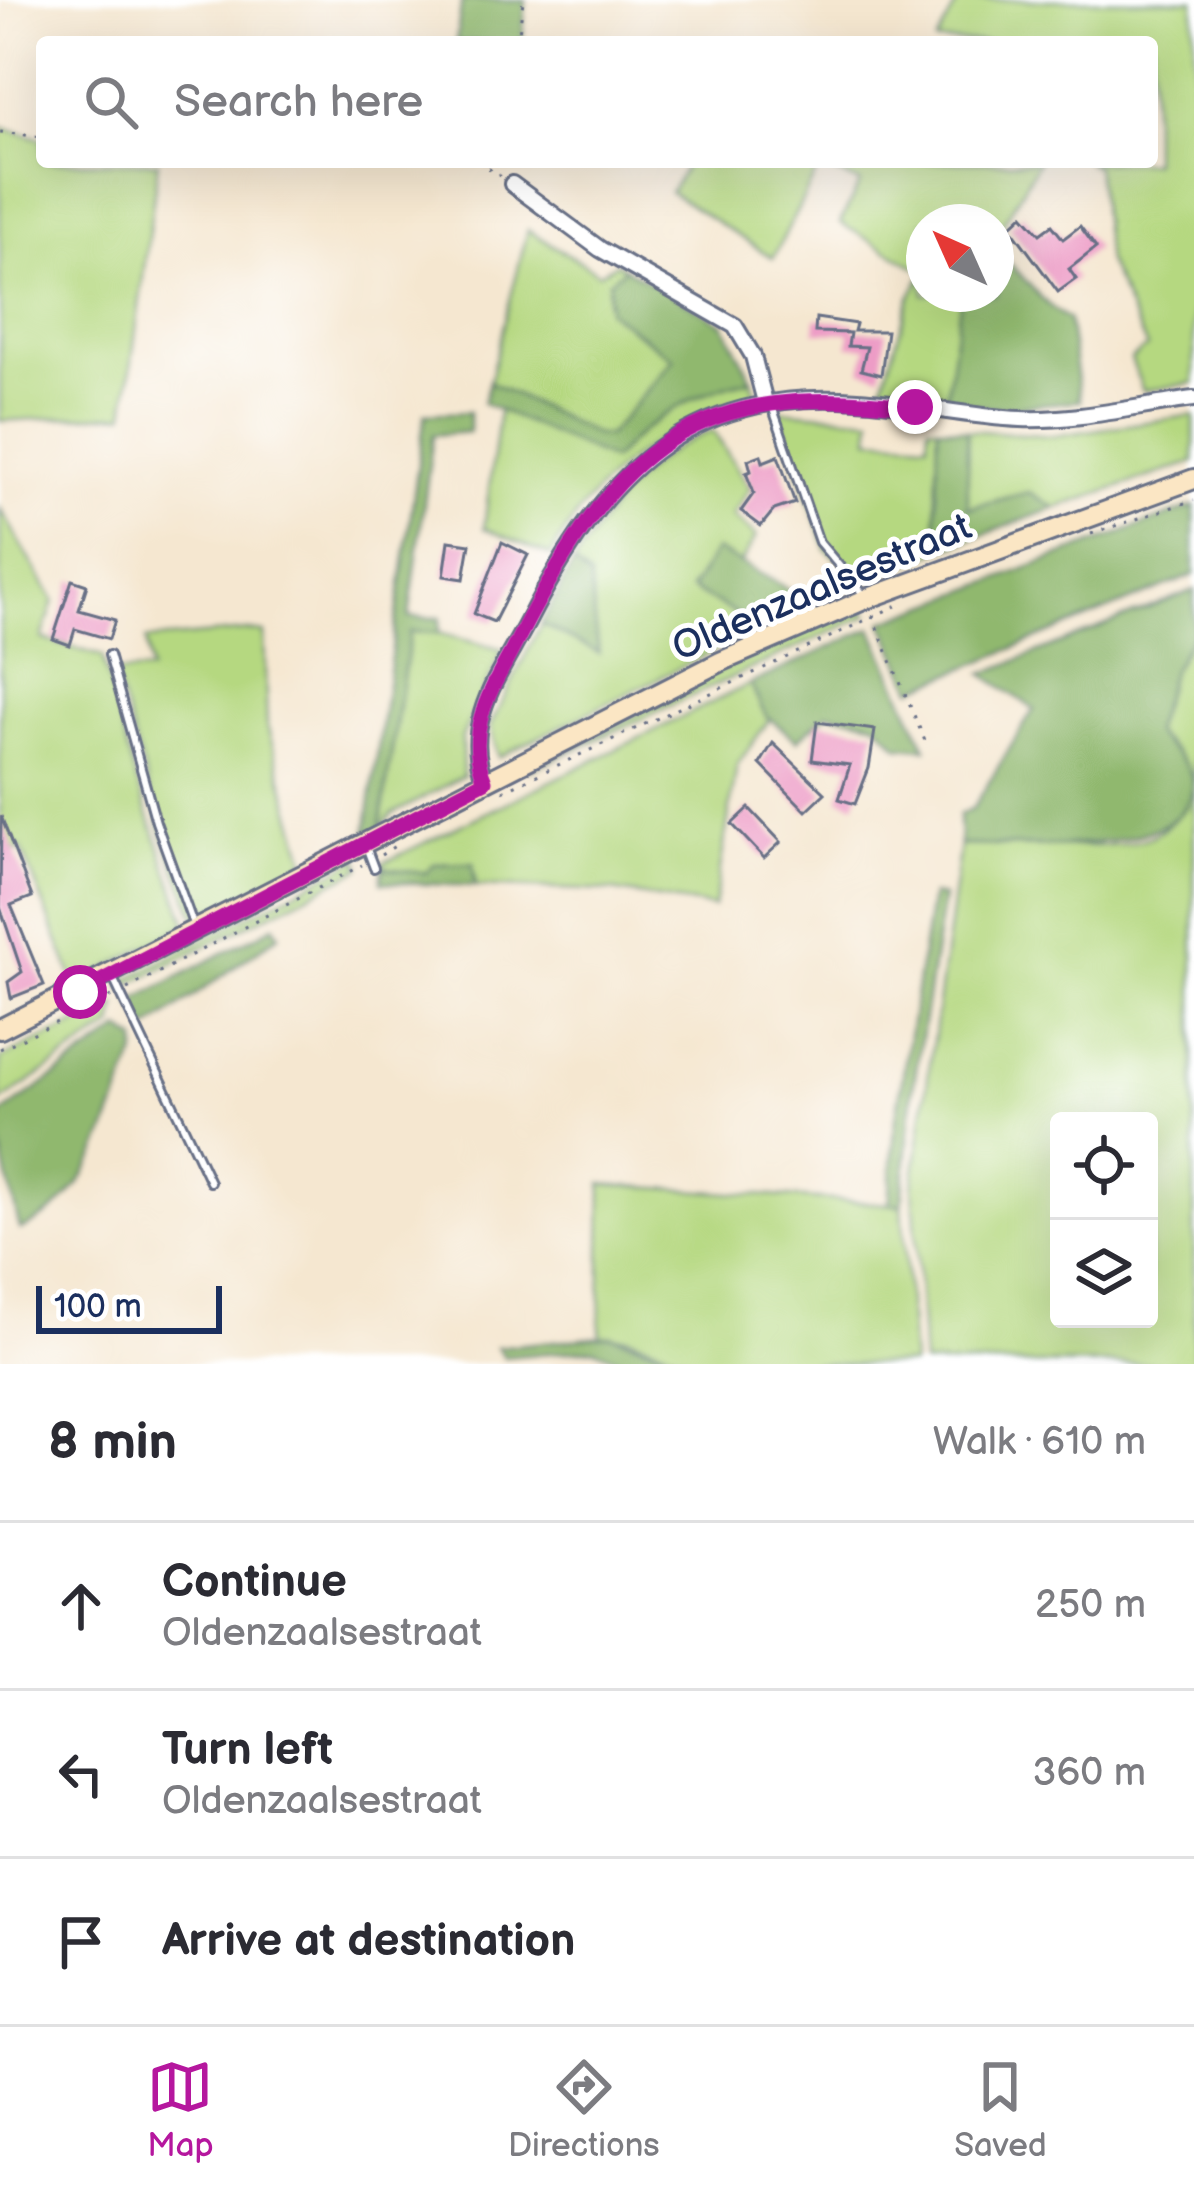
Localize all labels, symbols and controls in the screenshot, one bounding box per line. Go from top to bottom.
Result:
search box [36,36,1158,168]
icon: search [78,69,144,135]
text: Search here [174,75,423,130]
north arrow [906,204,1014,312]
route end [888,380,942,434]
street label: Oldenzaalsestraat [666,504,978,672]
route start [53,965,107,1019]
map controls [1050,1112,1158,1328]
button: locate [1050,1112,1158,1220]
button: layers [1050,1220,1158,1328]
scale bar [36,1280,222,1333]
text: 100 m [54,1287,142,1327]
text: 8 min [48,1412,177,1473]
text: Walk · 610 m [933,1419,1146,1466]
text: Continue [162,1555,347,1610]
icon: ahead [48,1573,114,1639]
text: 250 m [1035,1582,1146,1629]
text: Oldenzaalsestraat [162,1610,482,1657]
text: Turn left [162,1723,333,1778]
icon: left [48,1741,114,1807]
text: 360 m [1032,1750,1146,1797]
text: Oldenzaalsestraat [162,1778,482,1825]
icon: arrive [48,1909,114,1975]
text: Arrive at destination [162,1914,575,1969]
tab: Map [147,2054,214,2166]
tab: Directions [508,2054,660,2166]
tab: Saved [954,2054,1047,2166]

